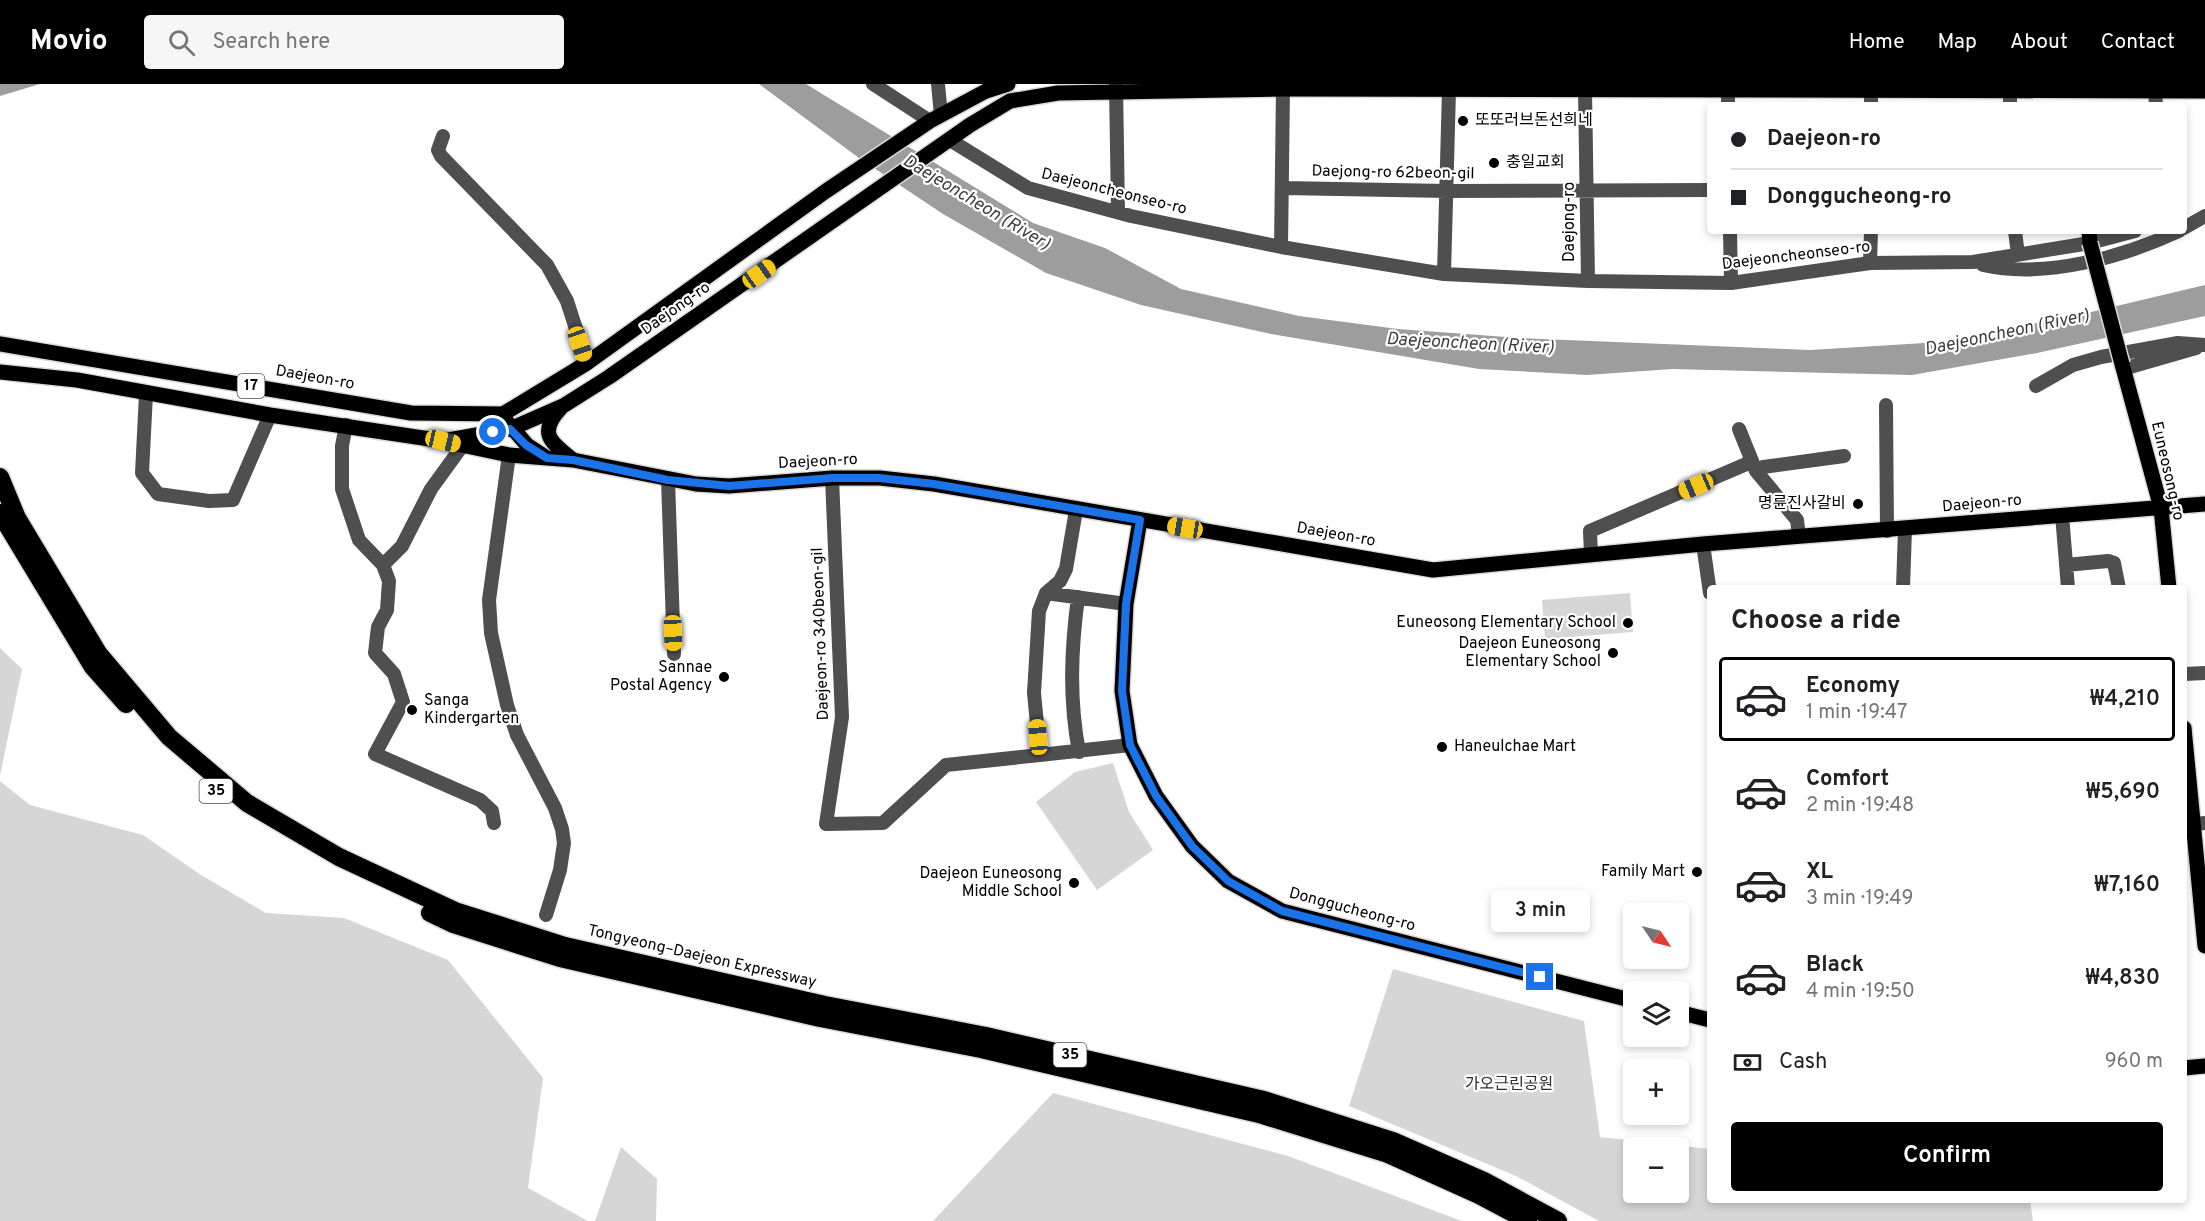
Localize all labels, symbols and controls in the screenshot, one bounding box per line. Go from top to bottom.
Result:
search box [144,15,564,69]
text: Movio [30,24,108,60]
icon: search [165,26,198,59]
text: Search here [213,29,330,56]
text: Home [1849,29,1905,56]
text: Map [1938,29,1977,56]
text: About [2010,29,2068,56]
text: Contact [2101,29,2175,56]
place label: 또또러브돈선희네 [1475,111,1593,131]
marker: 또또러브돈선희네 [1456,114,1470,128]
text: Daejeon-ro [1767,126,1881,153]
water label: Daejeoncheon (River) [898,150,1054,256]
place label: 충일교회 [1506,153,1565,173]
marker: 충일교회 [1487,156,1501,170]
street label: Daejong-ro 62beon-gil [1311,162,1475,184]
street label: Daejeoncheonseo-ro [1039,164,1189,220]
street label: Daejong-ro [1560,182,1580,262]
text: Donggucheong-ro [1767,184,1952,211]
street label: Daejeoncheonseo-ro [1721,237,1871,275]
car [739,256,779,292]
street label: Daejong-ro [637,278,715,340]
water label: Daejeoncheon (River) [1922,304,2092,362]
car [566,324,594,364]
water label: Daejeoncheon (River) [1386,328,1554,360]
street label: Daejeon-ro [274,361,356,395]
road number: 17 [238,374,264,398]
route start [479,418,506,445]
street label: Euneosong-ro [2146,419,2188,523]
car [423,428,463,454]
street label: Daejeon-ro [778,450,858,474]
car [1676,471,1716,501]
street label: Daejeon-ro [1941,491,2023,517]
place label: 명륜진사갈비 [1758,494,1846,514]
marker: 명륜진사갈비 [1851,497,1865,511]
car [1166,516,1204,540]
street label: Daejeon-ro [1295,518,1377,552]
street label: Daejeon-ro 340beon-gil [808,547,834,721]
text: Choose a ride [1731,604,1901,638]
place label: Euneosong Elementary School [1396,613,1616,633]
car [663,615,683,651]
marker: Euneosong Elementary School [1621,616,1635,630]
place label: Daejeon Euneosong Elementary School [1458,634,1601,672]
marker: Daejeon Euneosong Elementary School [1606,646,1620,660]
place label: Sannae Postal Agency [610,658,712,696]
marker: Sannae Postal Agency [717,670,731,684]
icon: car [1734,672,1788,726]
text: Economy [1806,673,1900,700]
text: ₩4,210 [2090,686,2160,713]
place label: Sanga Kindergarten [424,691,519,729]
text: 1 min · 19:47 [1806,700,1907,726]
marker: Sanga Kindergarten [405,703,419,717]
car [1027,718,1049,756]
place label: Haneulchae Mart [1454,737,1576,757]
marker: Haneulchae Mart [1435,740,1449,754]
icon: car [1734,765,1788,819]
text: Comfort [1806,766,1889,793]
road number: 35 [200,779,232,803]
text: ₩5,690 [2086,779,2160,806]
text: 2 min · 19:48 [1806,793,1914,819]
icon: car [1734,858,1788,912]
text: XL [1806,859,1833,886]
place label: Family Mart [1601,862,1685,882]
place label: Daejeon Euneosong Middle School [919,864,1062,902]
marker: Family Mart [1690,865,1704,879]
text: ₩7,160 [2094,872,2160,899]
marker: Daejeon Euneosong Middle School [1067,876,1081,890]
street label: Donggucheong-ro [1287,884,1417,937]
text: 3 min · 19:49 [1806,886,1913,912]
callout: 3 min [1490,890,1590,932]
text: 3 min [1515,898,1566,924]
north arrow [1623,903,1689,969]
map controls [1623,903,1689,1203]
street label: Tongyeong–Daejeon Expressway [586,921,818,993]
icon: car [1734,951,1788,1005]
text: Black [1806,952,1864,979]
route end [1526,963,1553,990]
text: ₩4,830 [2085,965,2160,992]
text: 4 min · 19:50 [1806,979,1915,1005]
button: layers [1623,981,1689,1047]
road number: 35 [1054,1043,1086,1067]
icon: cash [1731,1046,1764,1079]
text: Cash [1779,1049,1828,1076]
text: 960 m [2105,1049,2163,1075]
button: + [1623,1059,1689,1125]
park label: 가오근린공원 [1465,1075,1553,1095]
button: Confirm [1731,1122,2163,1191]
button: − [1623,1137,1689,1203]

